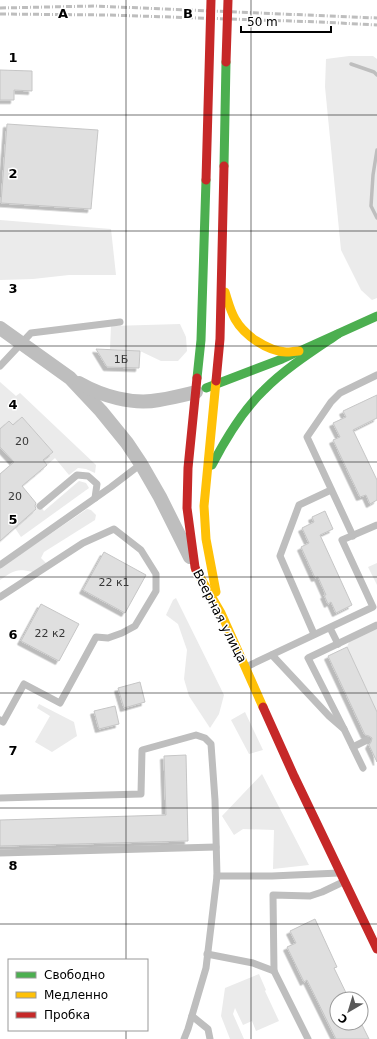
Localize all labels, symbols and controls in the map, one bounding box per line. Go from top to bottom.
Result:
text: A [58,6,68,21]
text: B [183,6,193,21]
scale bar [241,8,331,34]
text: 50 m [247,15,278,29]
text: 1 [8,50,18,65]
text: 2 [8,166,18,181]
text: 3 [8,281,18,296]
house number: 1Б [114,353,128,366]
text: 4 [8,397,18,412]
house number: 20 [15,435,29,448]
house number: 20 [8,490,22,503]
text: 5 [8,512,18,527]
street label: Веерная улица [190,567,250,665]
house number: 22 к1 [98,576,130,589]
text: 6 [8,627,18,642]
house number: 22 к2 [34,627,66,640]
text: 7 [8,743,18,758]
text: 8 [8,858,18,873]
legend [8,959,148,1031]
text: Свободно [44,968,105,982]
text: Медленно [44,988,108,1002]
north arrow [329,991,369,1031]
text: Пробка [44,1008,90,1022]
text: С [336,1011,350,1026]

